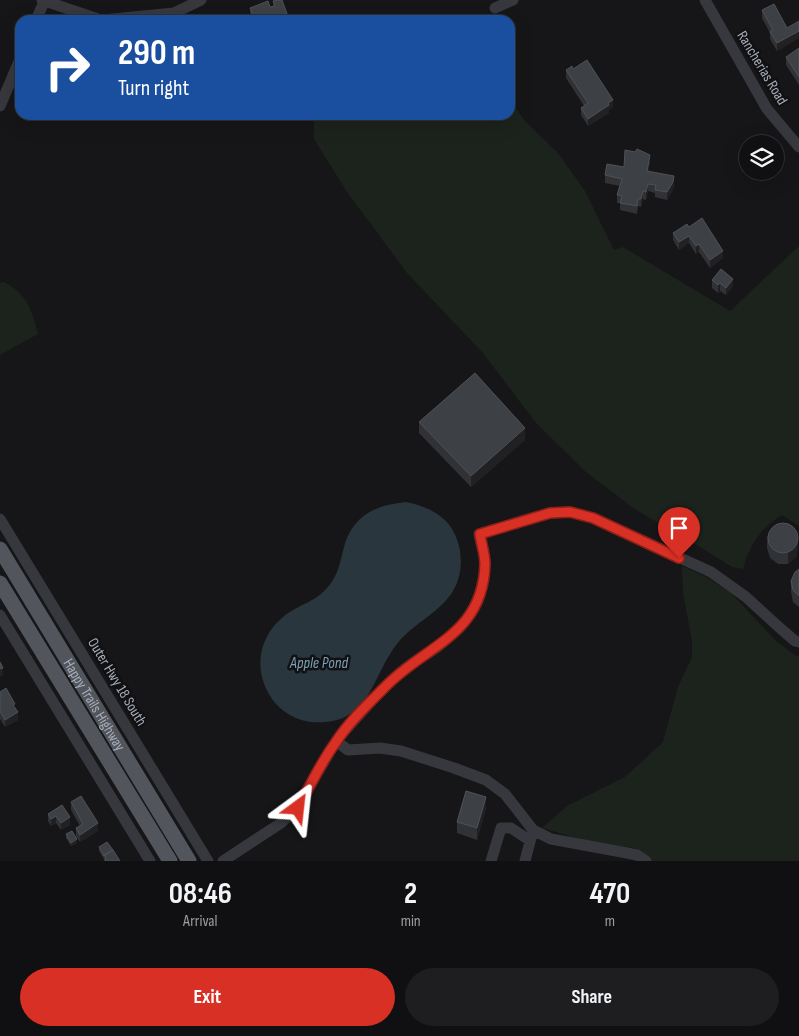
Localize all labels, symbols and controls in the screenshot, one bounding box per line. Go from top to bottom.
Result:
street label: Rancherias Road [732,28,792,108]
text: 290 m [118,32,195,75]
icon: right [35,35,100,100]
text: Turn right [118,75,189,102]
map controls [739,135,784,180]
button: layers [739,135,784,180]
pin [658,507,700,558]
icon: arrive [665,514,693,542]
street label: Outer Hwy 18 South [83,635,151,729]
water label: Apple Pond [289,654,348,673]
street label: Happy Trails Highway [59,655,130,755]
position arrow [271,781,323,833]
text: 08:46 [169,876,232,912]
text: 2 [404,876,417,912]
text: 470 [589,876,630,912]
text: Arrival [183,912,218,931]
text: min [401,912,421,931]
text: m [605,912,615,931]
button: Exit [20,968,395,1026]
button: Share [405,968,779,1026]

